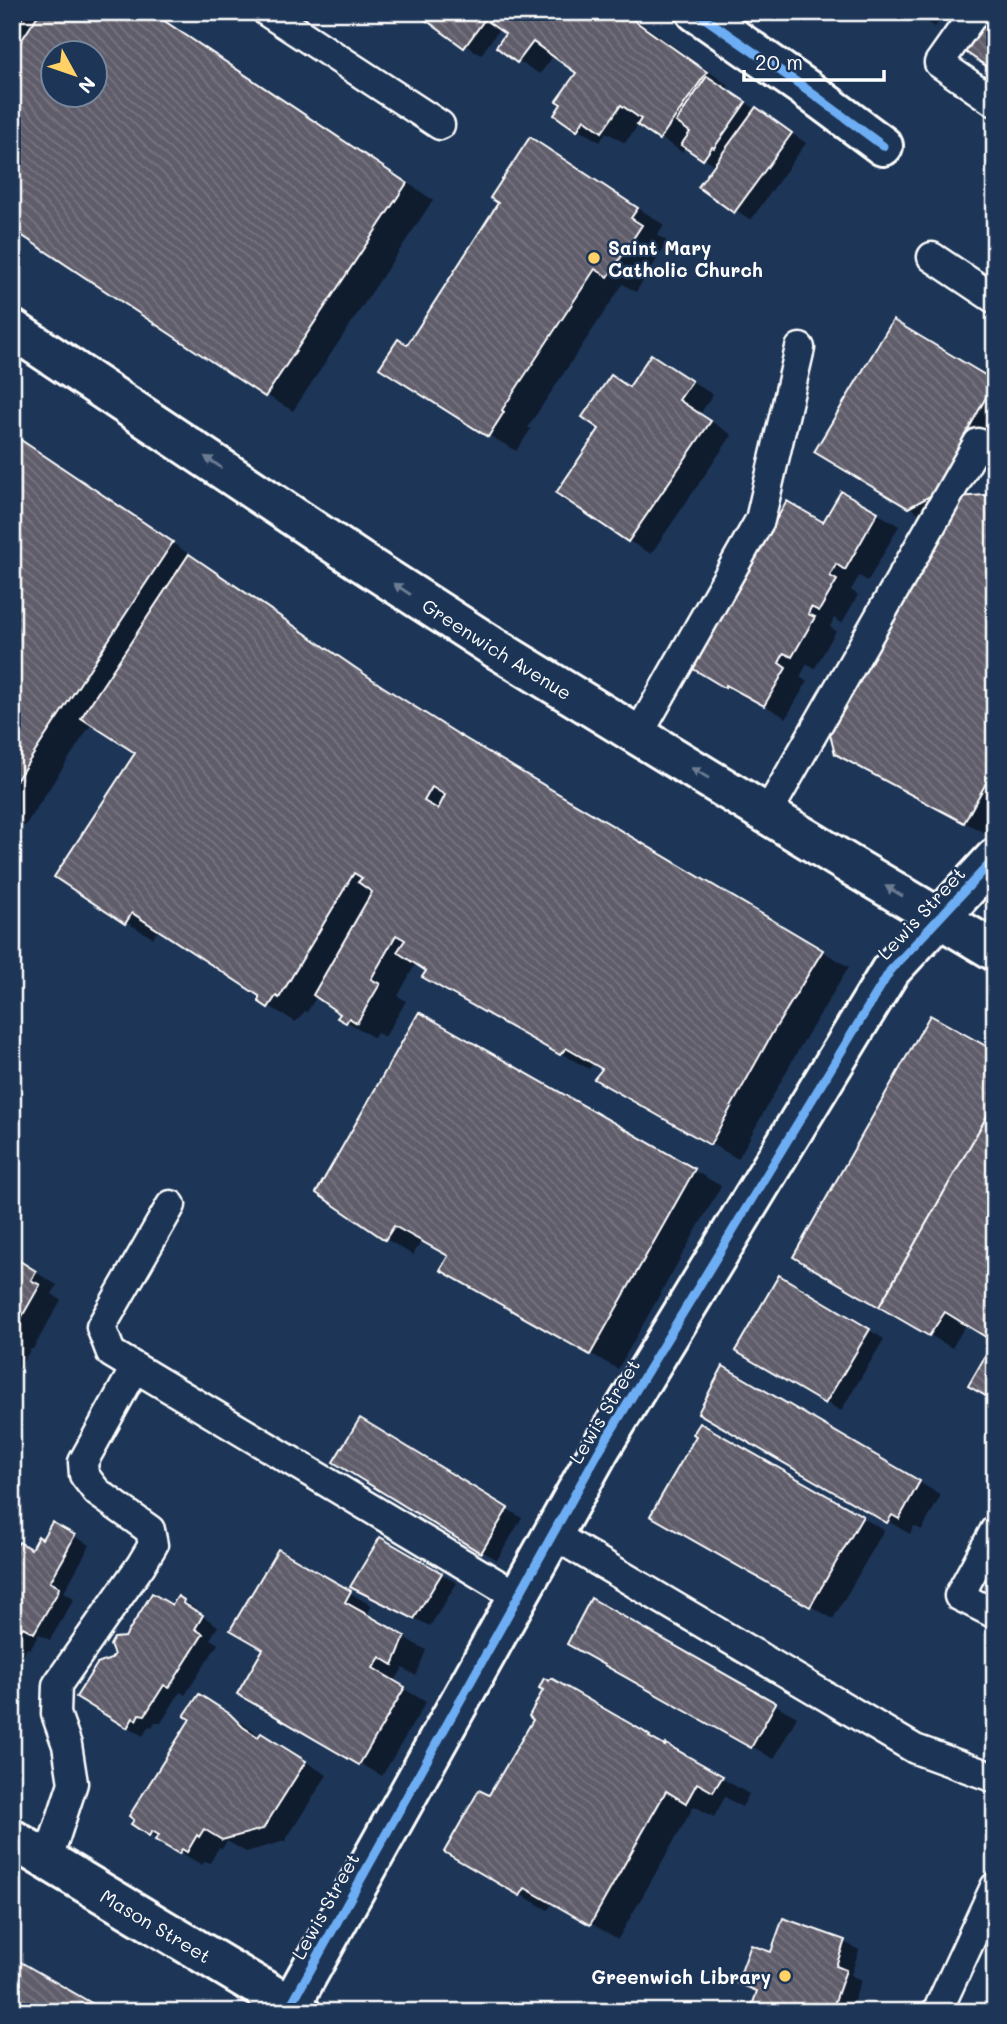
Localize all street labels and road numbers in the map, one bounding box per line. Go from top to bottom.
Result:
street label: Greenwich Avenue [418,592,577,705]
street label: Lewis Street [872,861,970,965]
street label: Lewis Street [563,1354,645,1468]
street label: Lewis Street [285,1848,365,1964]
street label: Mason Street [96,1883,216,1968]

